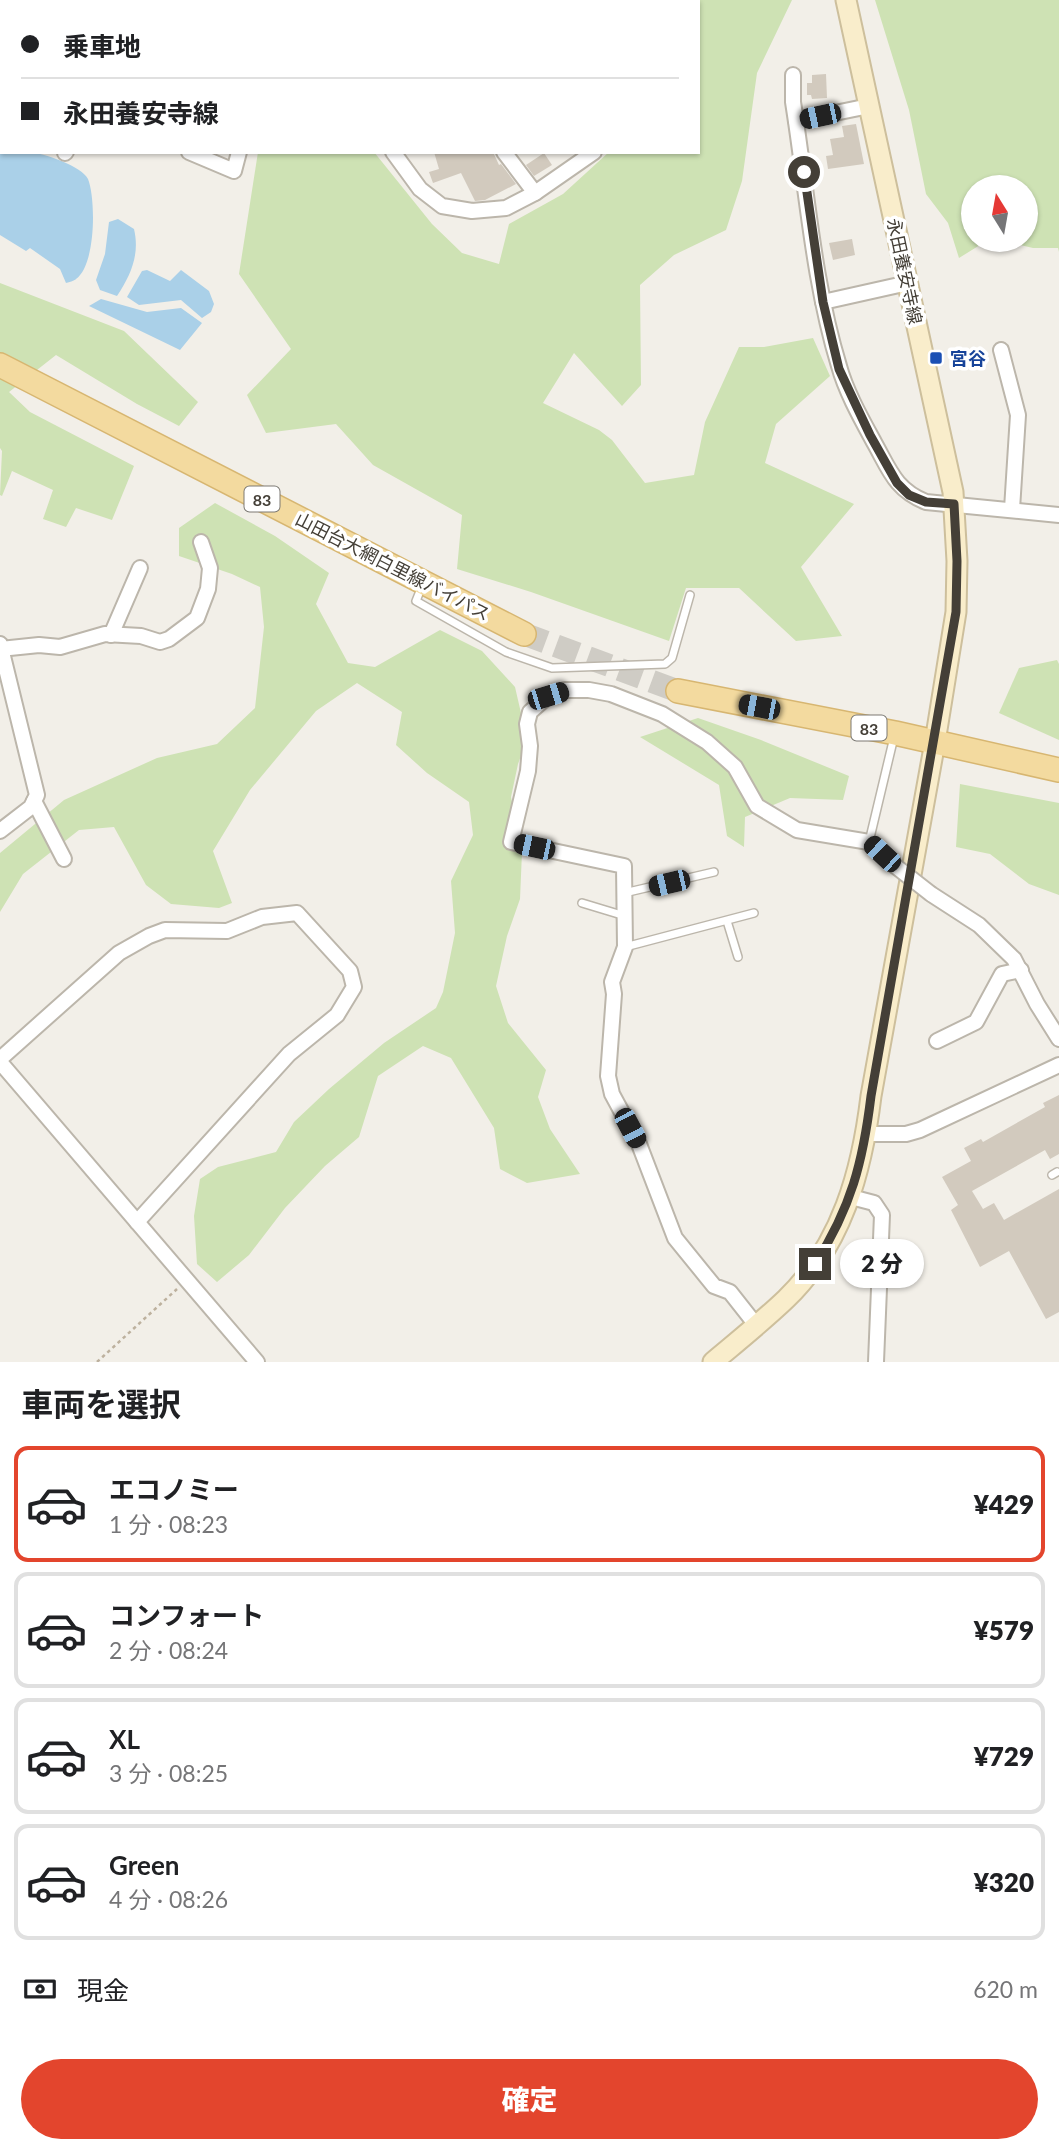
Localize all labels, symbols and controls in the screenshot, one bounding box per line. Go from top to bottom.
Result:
text: 乗車地 [63,30,141,62]
text: 永田養安寺線 [63,97,219,129]
car [798,101,843,131]
route start [788,156,820,188]
north arrow [961,175,1038,252]
map controls [961,175,1038,252]
street label: 永田養安寺線 [883,216,927,326]
place label: 宮谷 [950,347,986,369]
marker: 宮谷 [928,350,944,366]
road number: 83 [244,486,280,512]
street label: 山田台大網白里線バイパス [292,507,494,625]
car [525,680,572,712]
car [737,693,782,721]
road number: 83 [852,716,886,740]
car [512,832,557,862]
car [860,832,905,876]
car [647,868,692,898]
car [611,1105,650,1151]
callout: 2 分 [840,1240,924,1288]
route end [799,1248,831,1280]
text: 2 分 [861,1249,903,1277]
text: 車両を選択 [21,1384,181,1423]
icon: car [25,1473,88,1536]
text: エコノミー [109,1473,239,1505]
text: ¥429 [974,1488,1034,1520]
text: 1 分 · 08:23 [109,1510,228,1538]
icon: car [25,1599,88,1662]
text: コンフォート [109,1599,264,1631]
text: ¥579 [974,1614,1034,1646]
text: 2 分 · 08:24 [109,1636,228,1664]
text: XL [109,1723,140,1755]
icon: car [25,1725,88,1788]
text: ¥729 [974,1740,1034,1772]
text: 3 分 · 08:25 [109,1759,228,1787]
text: Green [109,1849,179,1881]
icon: car [25,1851,88,1914]
text: ¥320 [974,1866,1034,1898]
text: 4 分 · 08:26 [109,1885,228,1913]
icon: cash [21,1970,59,2008]
text: 現金 [77,1974,129,2006]
text: 620 m [973,1975,1038,2003]
button: 確定 [21,2059,1038,2139]

